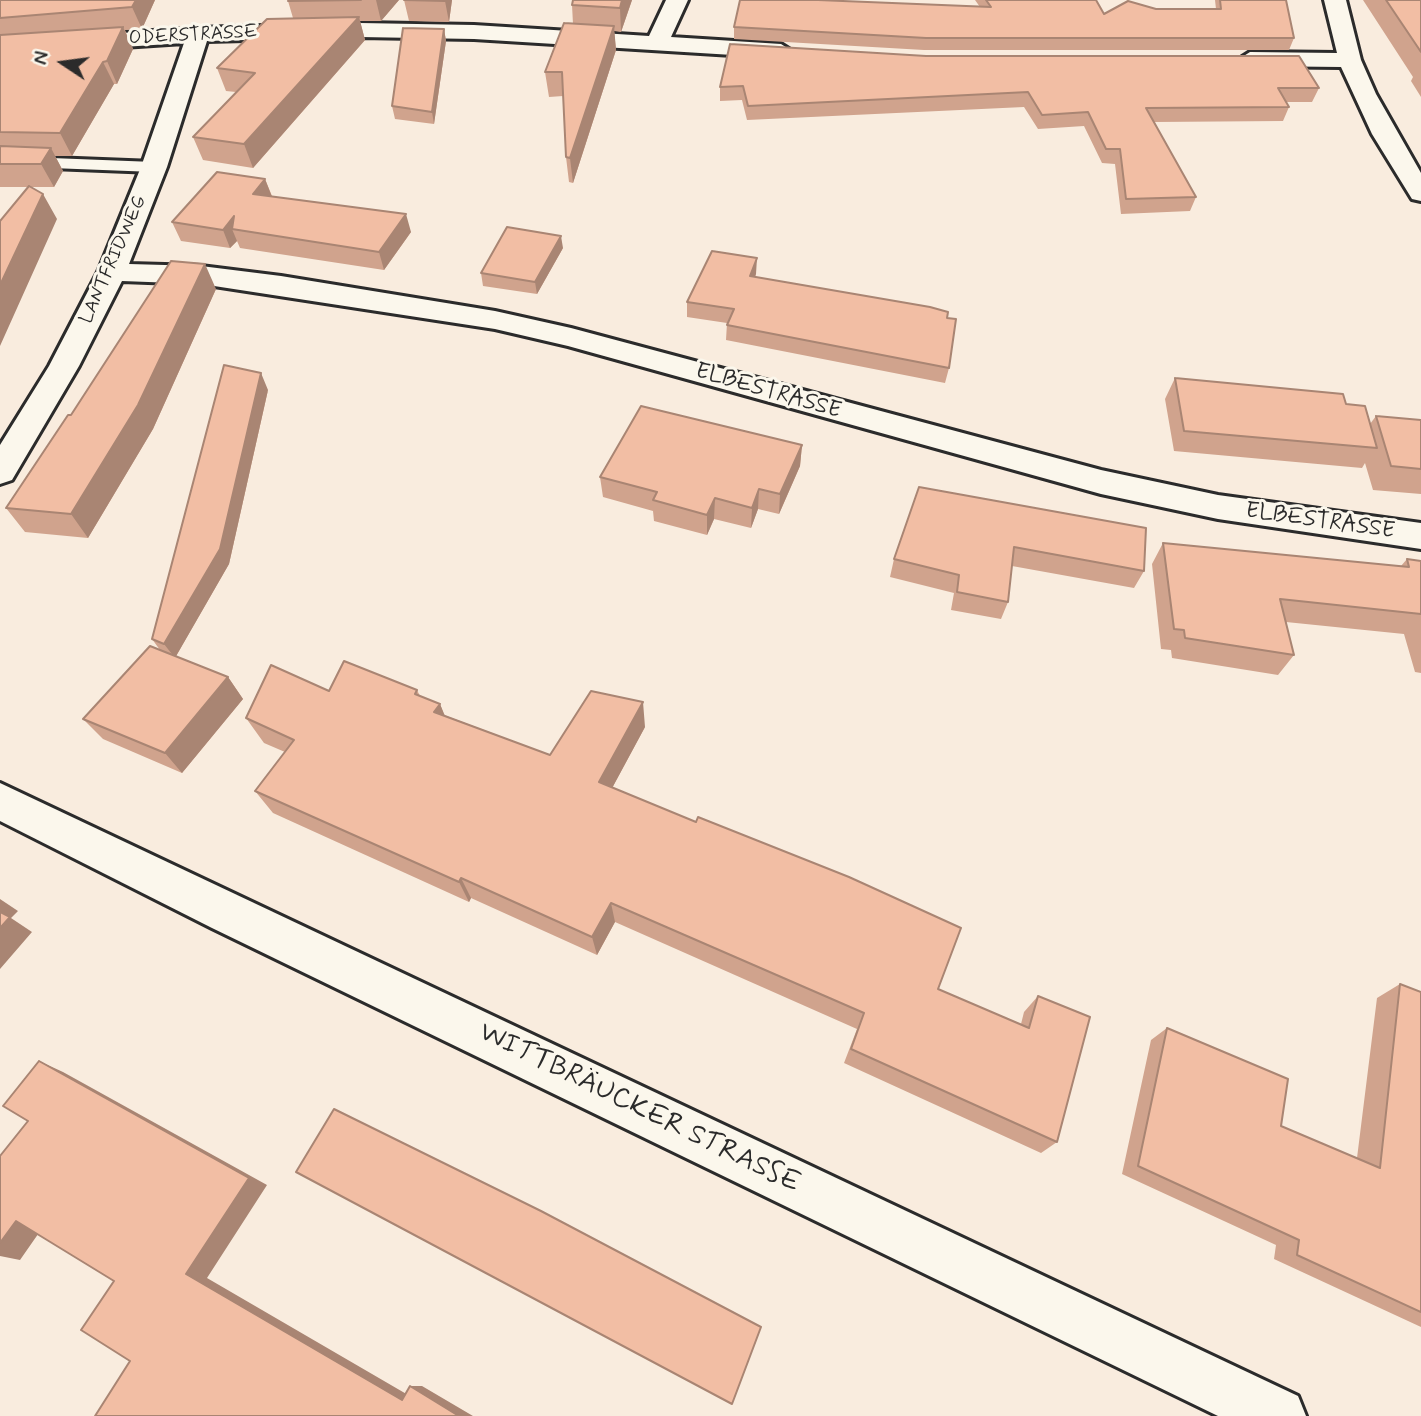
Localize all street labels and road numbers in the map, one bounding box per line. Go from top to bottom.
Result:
street label: ODERSTRASSE [128,21,258,51]
street label: LANTFRIDWEG [76,192,152,328]
street label: ELBESTRASSE [692,358,844,426]
street label: ELBESTRASSE [1244,498,1396,546]
street label: WITTBRÄUCKER STRASSE [473,1016,805,1202]

